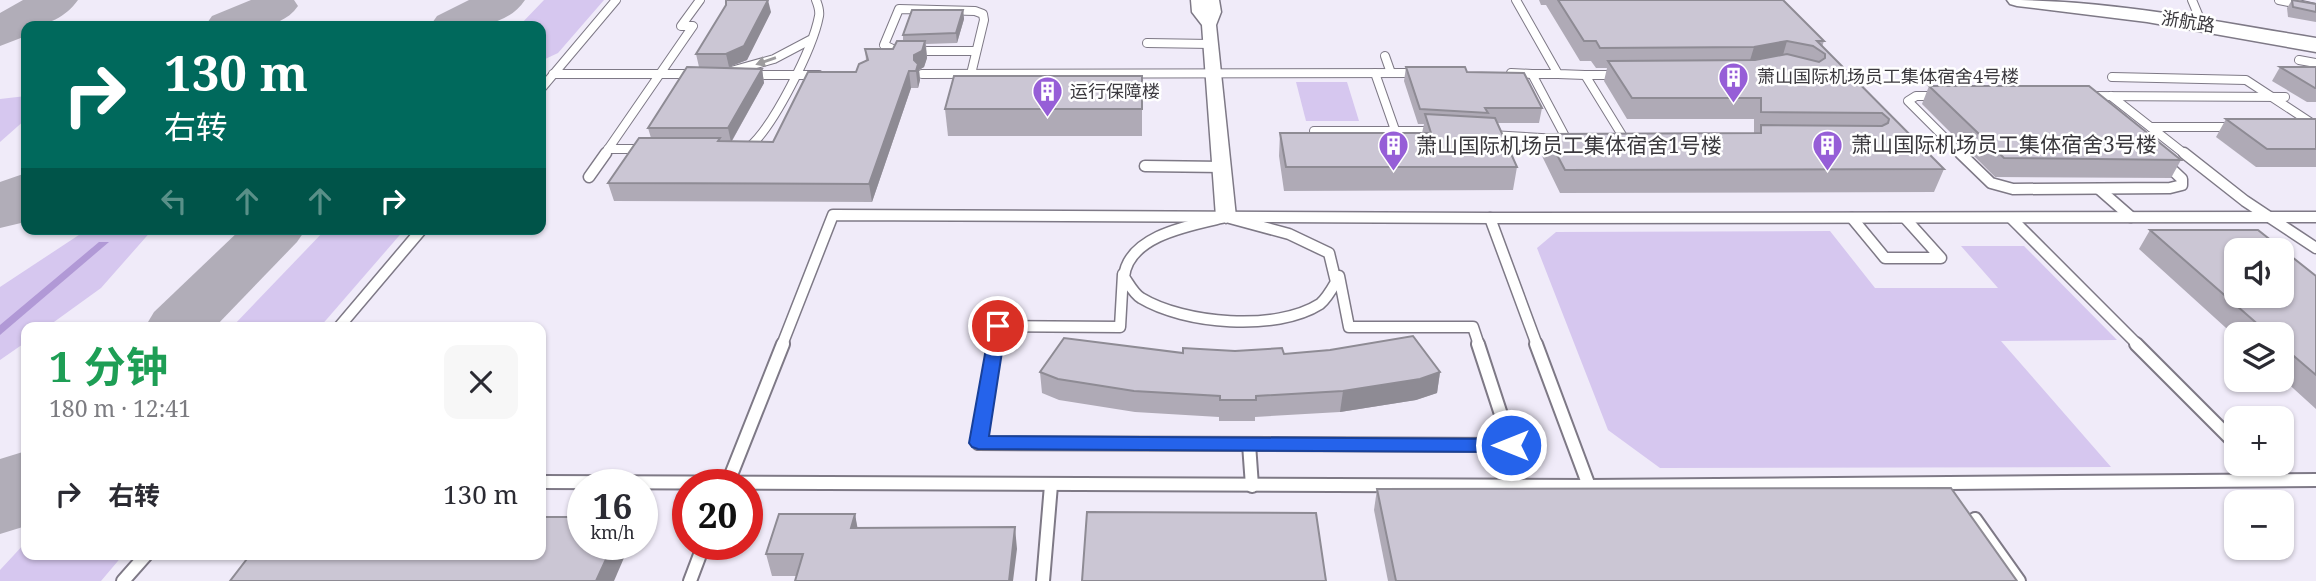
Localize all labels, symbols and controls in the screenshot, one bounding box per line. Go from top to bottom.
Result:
street label: 浙航路 [2160,5,2217,37]
text: 130 m [164,39,308,105]
icon: right [49,49,140,140]
one-way arrow [755,56,776,67]
building icon: 萧山国际机场员工集体宿舍4号楼 [1717,60,1751,104]
place label: 萧山国际机场员工集体宿舍4号楼 [1757,64,2019,88]
building icon: 运行保障楼 [1030,75,1064,119]
place label: 运行保障楼 [1070,79,1160,103]
text: 右转 [164,105,228,148]
building icon: 萧山国际机场员工集体宿舍3号楼 [1811,128,1845,172]
building icon: 萧山国际机场员工集体宿舍1号楼 [1376,129,1410,173]
place label: 萧山国际机场员工集体宿舍3号楼 [1851,130,2157,158]
place label: 萧山国际机场员工集体宿舍1号楼 [1416,131,1722,159]
icon: left [155,182,193,220]
icon: ahead [228,182,266,220]
icon: ahead [301,182,339,220]
icon: right [374,182,412,220]
map controls [2224,238,2294,560]
button: sound [2224,238,2294,308]
pin [968,296,1028,356]
icon: arrive [979,307,1017,345]
button: layers [2224,322,2294,392]
text: 1 分钟 [49,337,168,394]
button: close [444,345,518,419]
text: 180 m · 12:41 [49,392,191,424]
button: + [2224,406,2294,476]
position arrow [1474,408,1548,482]
speed limit sign: 20 [672,469,763,560]
icon: right [49,475,87,513]
text: 130 m [443,476,518,512]
text: 右转 [108,477,160,513]
text: 16 [593,482,632,529]
button: − [2224,490,2294,560]
text: km/h [590,520,635,544]

